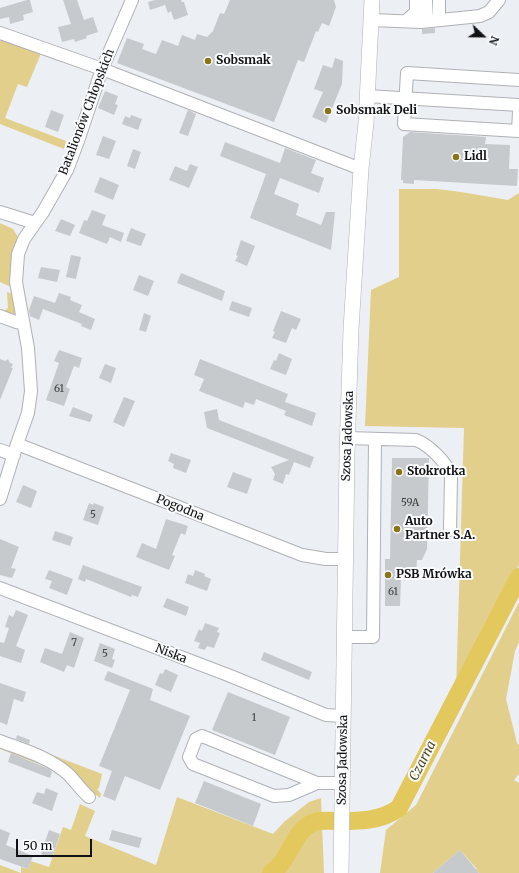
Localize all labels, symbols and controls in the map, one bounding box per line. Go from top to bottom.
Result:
north arrow [463,16,503,56]
text: N [486,34,502,47]
street label: Batalionów Chłopskich [56,47,118,177]
place label: Sobsmak [216,54,271,68]
marker: Sobsmak [203,56,213,66]
place label: Sobsmak Deli [336,104,417,118]
marker: Sobsmak Deli [323,106,333,116]
place label: Lidl [464,150,487,164]
marker: Lidl [451,152,461,162]
house number: 61 [54,383,64,395]
street label: Szosa Jadowska [339,390,357,482]
place label: Stokrotka [407,465,465,479]
marker: Stokrotka [394,467,404,477]
street label: Pogodna [154,492,206,524]
house number: 59A [401,497,419,509]
house number: 5 [90,509,96,521]
place label: Auto Partner S.A. [405,515,475,543]
marker: Auto Partner S.A. [392,524,402,534]
place label: PSB Mrówka [396,568,472,582]
marker: PSB Mrówka [383,570,393,580]
house number: 61 [388,586,398,598]
house number: 7 [71,637,77,649]
street label: Niska [153,641,189,667]
house number: 5 [102,648,108,660]
house number: 1 [252,712,256,724]
street label: Szosa Jadowska [335,715,351,805]
water label: Czarna [406,738,440,784]
scale bar [18,831,94,857]
text: 50 m [23,838,52,853]

